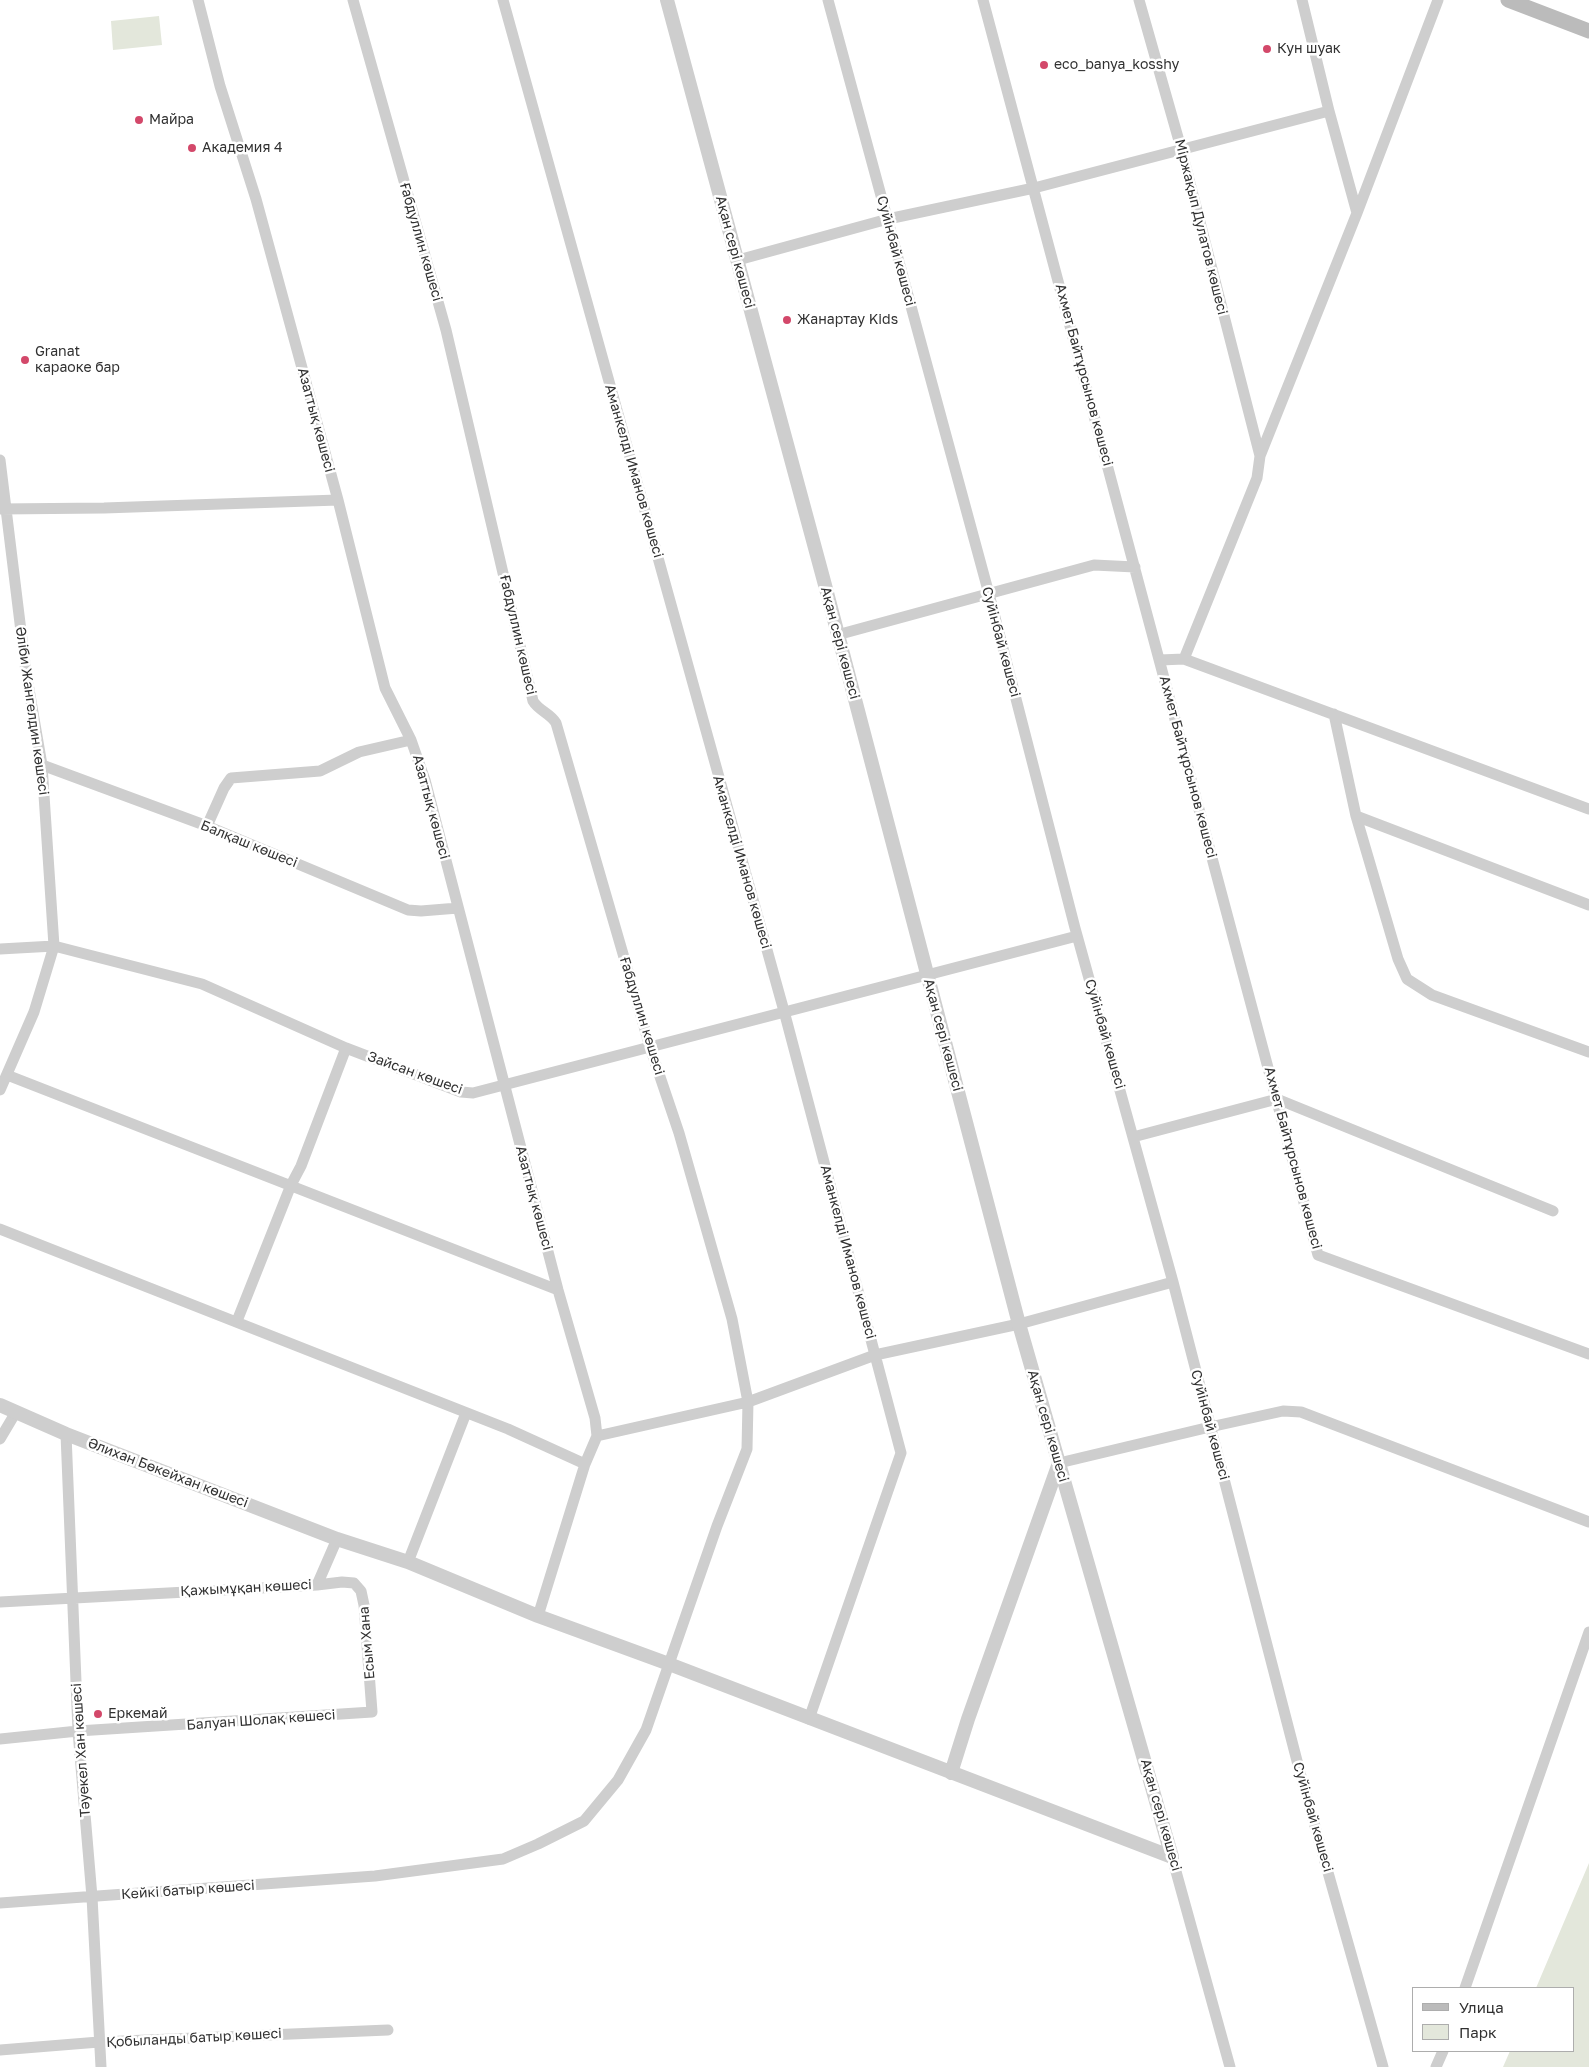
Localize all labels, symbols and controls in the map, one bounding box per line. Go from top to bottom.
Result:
place label: Кун шуак [1277,41,1341,57]
marker: Кун шуак [1261,43,1273,55]
place label: eco_banya_kosshy [1054,57,1179,73]
marker: eco_banya_kosshy [1038,59,1050,71]
place label: Майра [149,112,194,128]
marker: Майра [133,114,145,126]
street label: Міржақып Дулатов көшесі [1171,137,1231,317]
place label: Академия 4 [202,140,282,156]
marker: Академия 4 [186,142,198,154]
street label: Ғабдуллин көшесі [396,181,446,303]
street label: Ақан сері көшесі [712,194,758,310]
street label: Суйінбай көшесі [873,194,919,308]
street label: Ахмет Байтұрсынов көшесі [1052,282,1116,468]
place label: Жанартау Kids [797,312,898,328]
marker: Жанартау Kids [781,314,793,326]
place label: Granat караоке бар [35,344,120,377]
marker: Granat караоке бар [19,354,31,366]
street label: Азаттық көшесі [294,366,338,474]
street label: Аманкелді Иманов көшесі [601,382,667,560]
street label: Ғабдуллин көшесі [496,573,540,697]
street label: Ақан сері көшесі [817,585,863,701]
street label: Суйінбай көшесі [978,585,1024,699]
street label: Әліби Жангелдин көшесі [12,626,52,796]
street label: Ахмет Байтұрсынов көшесі [1156,674,1220,860]
street label: Азаттық көшесі [409,753,453,861]
street label: Аманкелді Иманов көшесі [709,773,775,951]
street label: Балқаш көшесі [198,817,300,871]
street label: Ғабдуллин көшесі [616,955,668,1077]
street label: Ақан сері көшесі [920,977,966,1093]
street label: Суйінбай көшесі [1081,977,1129,1091]
street label: Зайсан көшесі [365,1048,465,1098]
street label: Ахмет Байтұрсынов көшесі [1261,1065,1325,1251]
street label: Азаттық көшесі [512,1144,556,1252]
street label: Аманкелді Иманов көшесі [817,1163,879,1341]
street label: Ақан сері көшесі [1024,1368,1072,1484]
street label: Суйінбай көшесі [1187,1368,1233,1482]
street label: Әлихан Бөкейхан көшесі [85,1435,251,1511]
street label: Қажымұқан көшесі [180,1576,312,1600]
street label: Есым Хана [355,1606,379,1680]
street label: Тәуекел Хан көшесі [68,1682,94,1818]
place label: Еркемай [108,1706,168,1722]
street label: Балуан Шолақ көшесі [186,1706,336,1734]
marker: Еркемай [92,1708,104,1720]
street label: Ақан сері көшесі [1137,1757,1185,1873]
street label: Суйінбай көшесі [1289,1760,1337,1874]
street label: Кейкі батыр көшесі [121,1877,255,1903]
legend [1412,1987,1574,2052]
text: Улица [1459,1998,1504,2016]
text: Парк [1459,2023,1497,2041]
street label: Қобыланды батыр көшесі [106,2025,282,2051]

